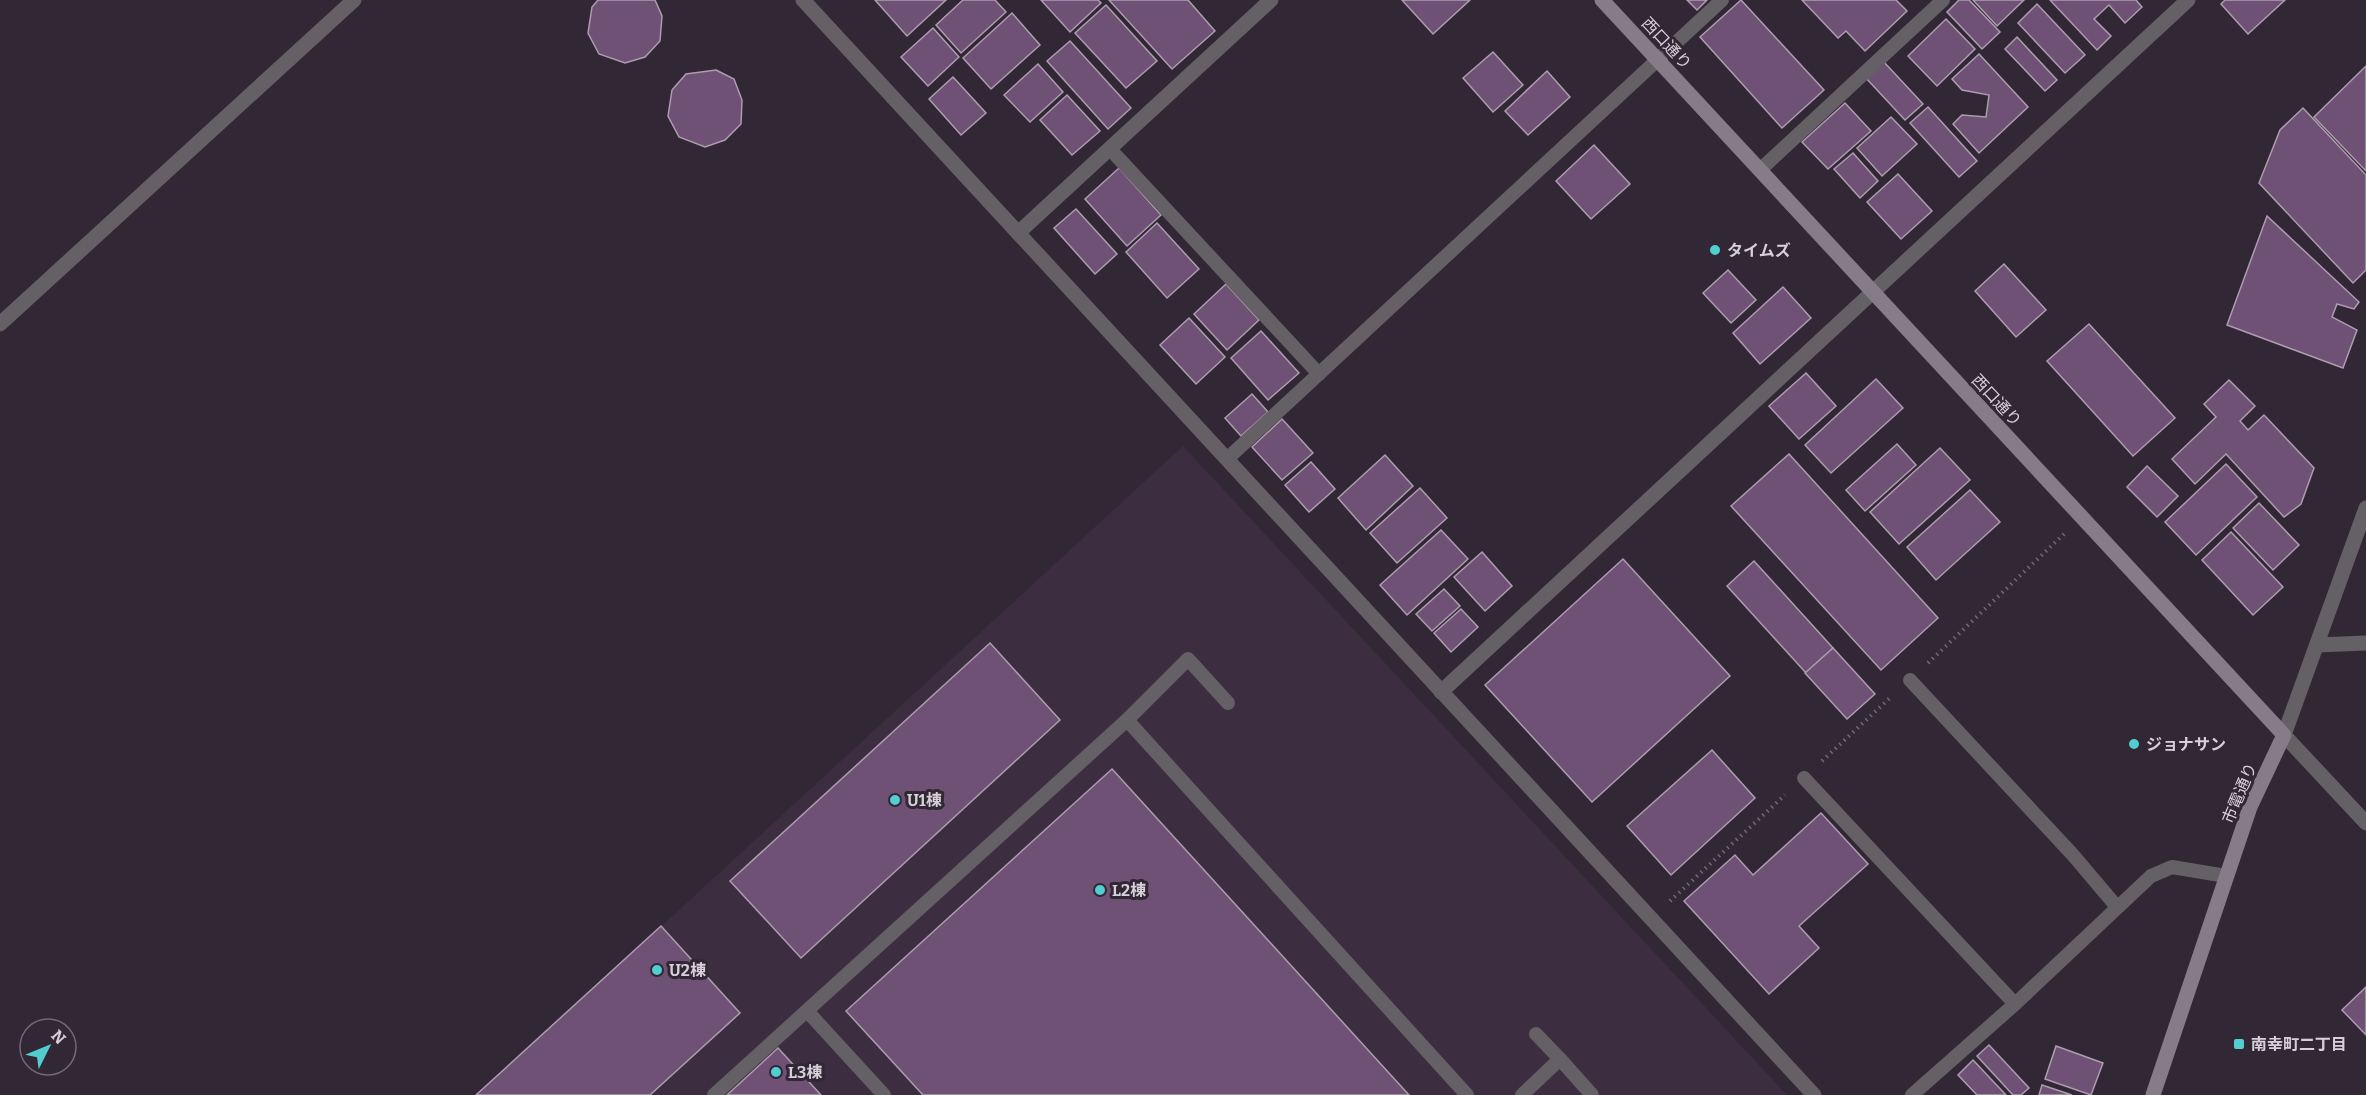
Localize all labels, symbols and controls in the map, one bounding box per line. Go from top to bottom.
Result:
street label: 西口通り [1638,13,1695,73]
place label: タイムズ [1727,241,1791,260]
marker: タイムズ [1708,243,1722,257]
street label: 西口通り [1968,370,2025,430]
place label: ジョナサン [2146,735,2226,754]
marker: ジョナサン [2127,737,2141,751]
street label: 市電通り [2218,760,2261,826]
place label: U1棟 [907,791,942,810]
marker: U1棟 [888,793,902,807]
place label: L2棟 [1112,881,1146,900]
marker: L2棟 [1093,883,1107,897]
place label: U2棟 [669,961,706,980]
marker: U2棟 [650,963,664,977]
north arrow [18,1017,78,1077]
text: N [47,1026,70,1048]
place label: 南幸町二丁目 [2251,1035,2347,1054]
marker: 南幸町二丁目 [2232,1037,2246,1051]
place label: L3棟 [788,1063,822,1082]
marker: L3棟 [769,1065,783,1079]

